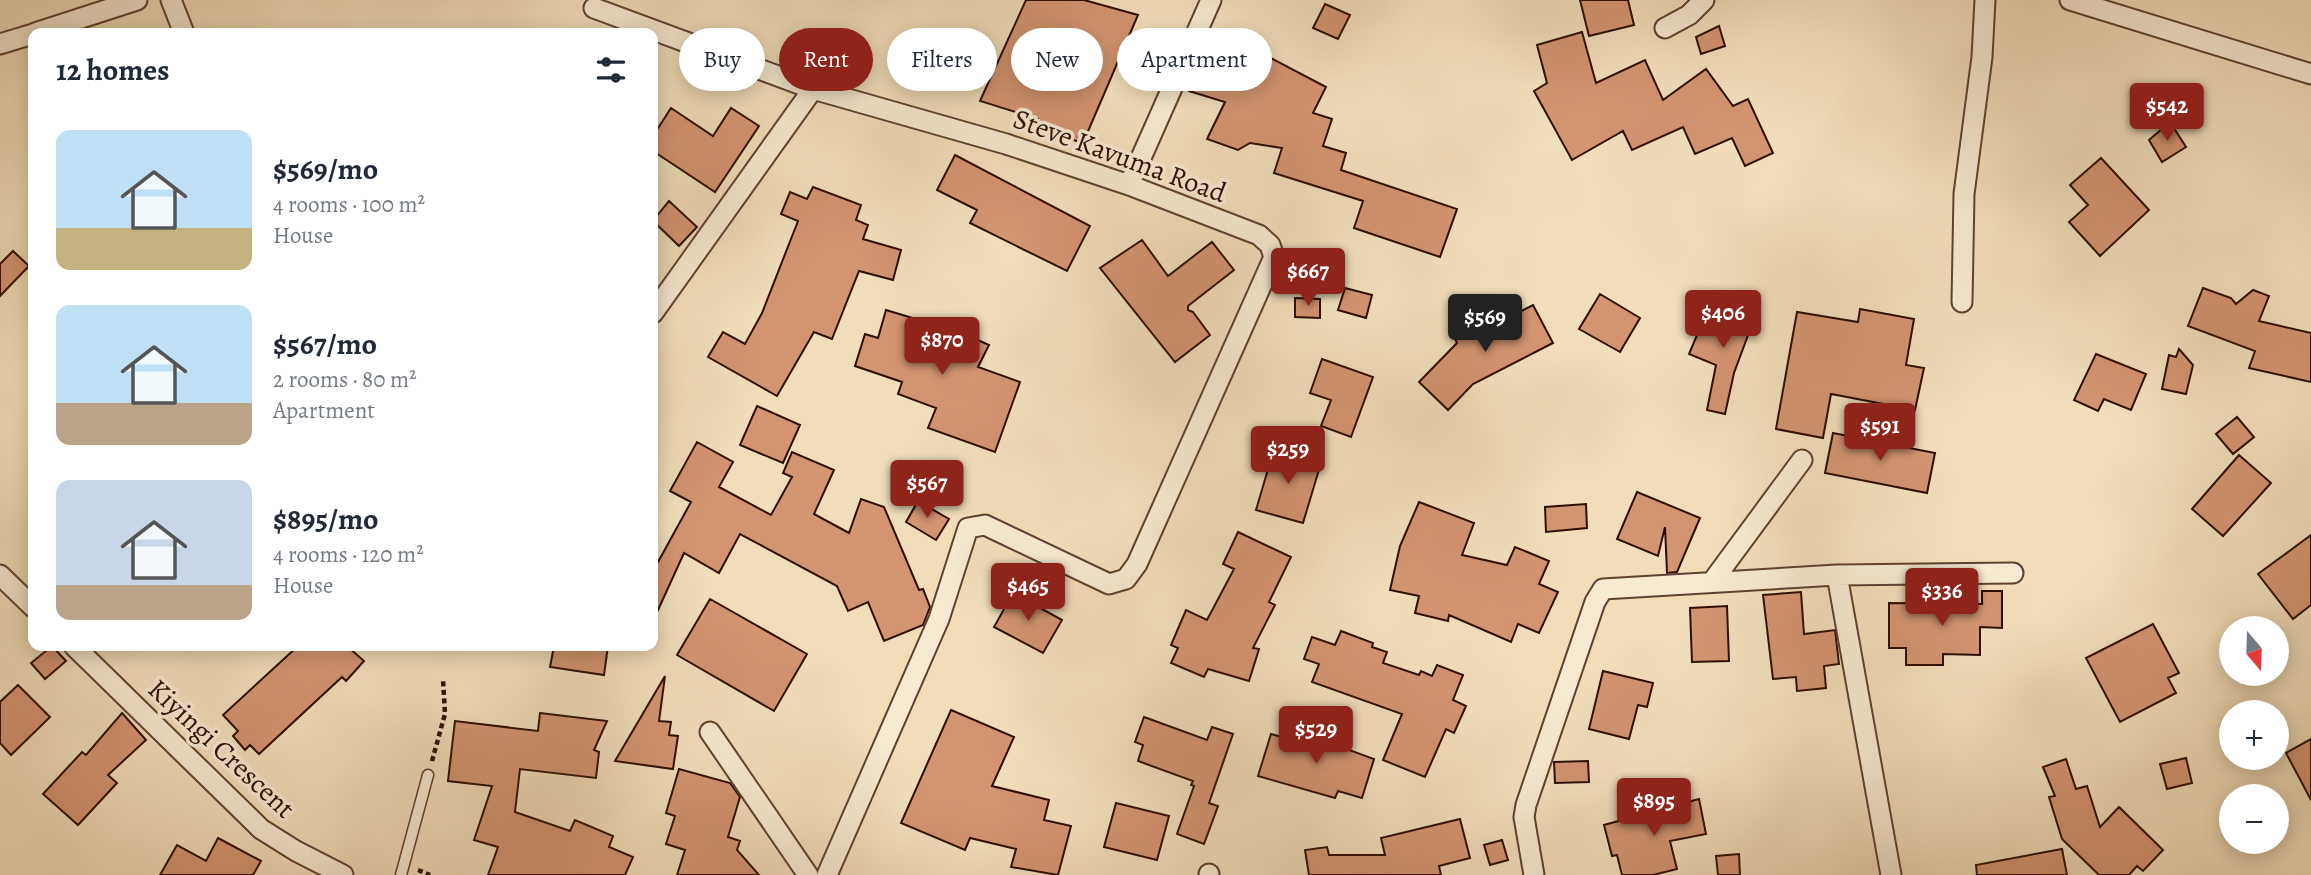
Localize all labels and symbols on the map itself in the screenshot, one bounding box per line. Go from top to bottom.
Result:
pin: $542 [2126,83,2208,143]
street label: Steve Kavuma Road [1008,100,1232,212]
pin: $667 [1267,248,1349,308]
pin: $406 [1682,290,1764,350]
pin: $569 [1444,294,1526,354]
pin: $870 [901,318,983,377]
pin: $591 [1839,404,1921,463]
pin: $259 [1247,426,1329,486]
pin: $567 [886,461,968,520]
pin: $465 [987,564,1069,623]
pin: $336 [1901,568,1983,628]
north arrow [2219,616,2289,686]
street label: Kiyingi Crescent [139,671,303,827]
pin: $529 [1275,706,1357,766]
pin: $895 [1613,778,1695,838]

